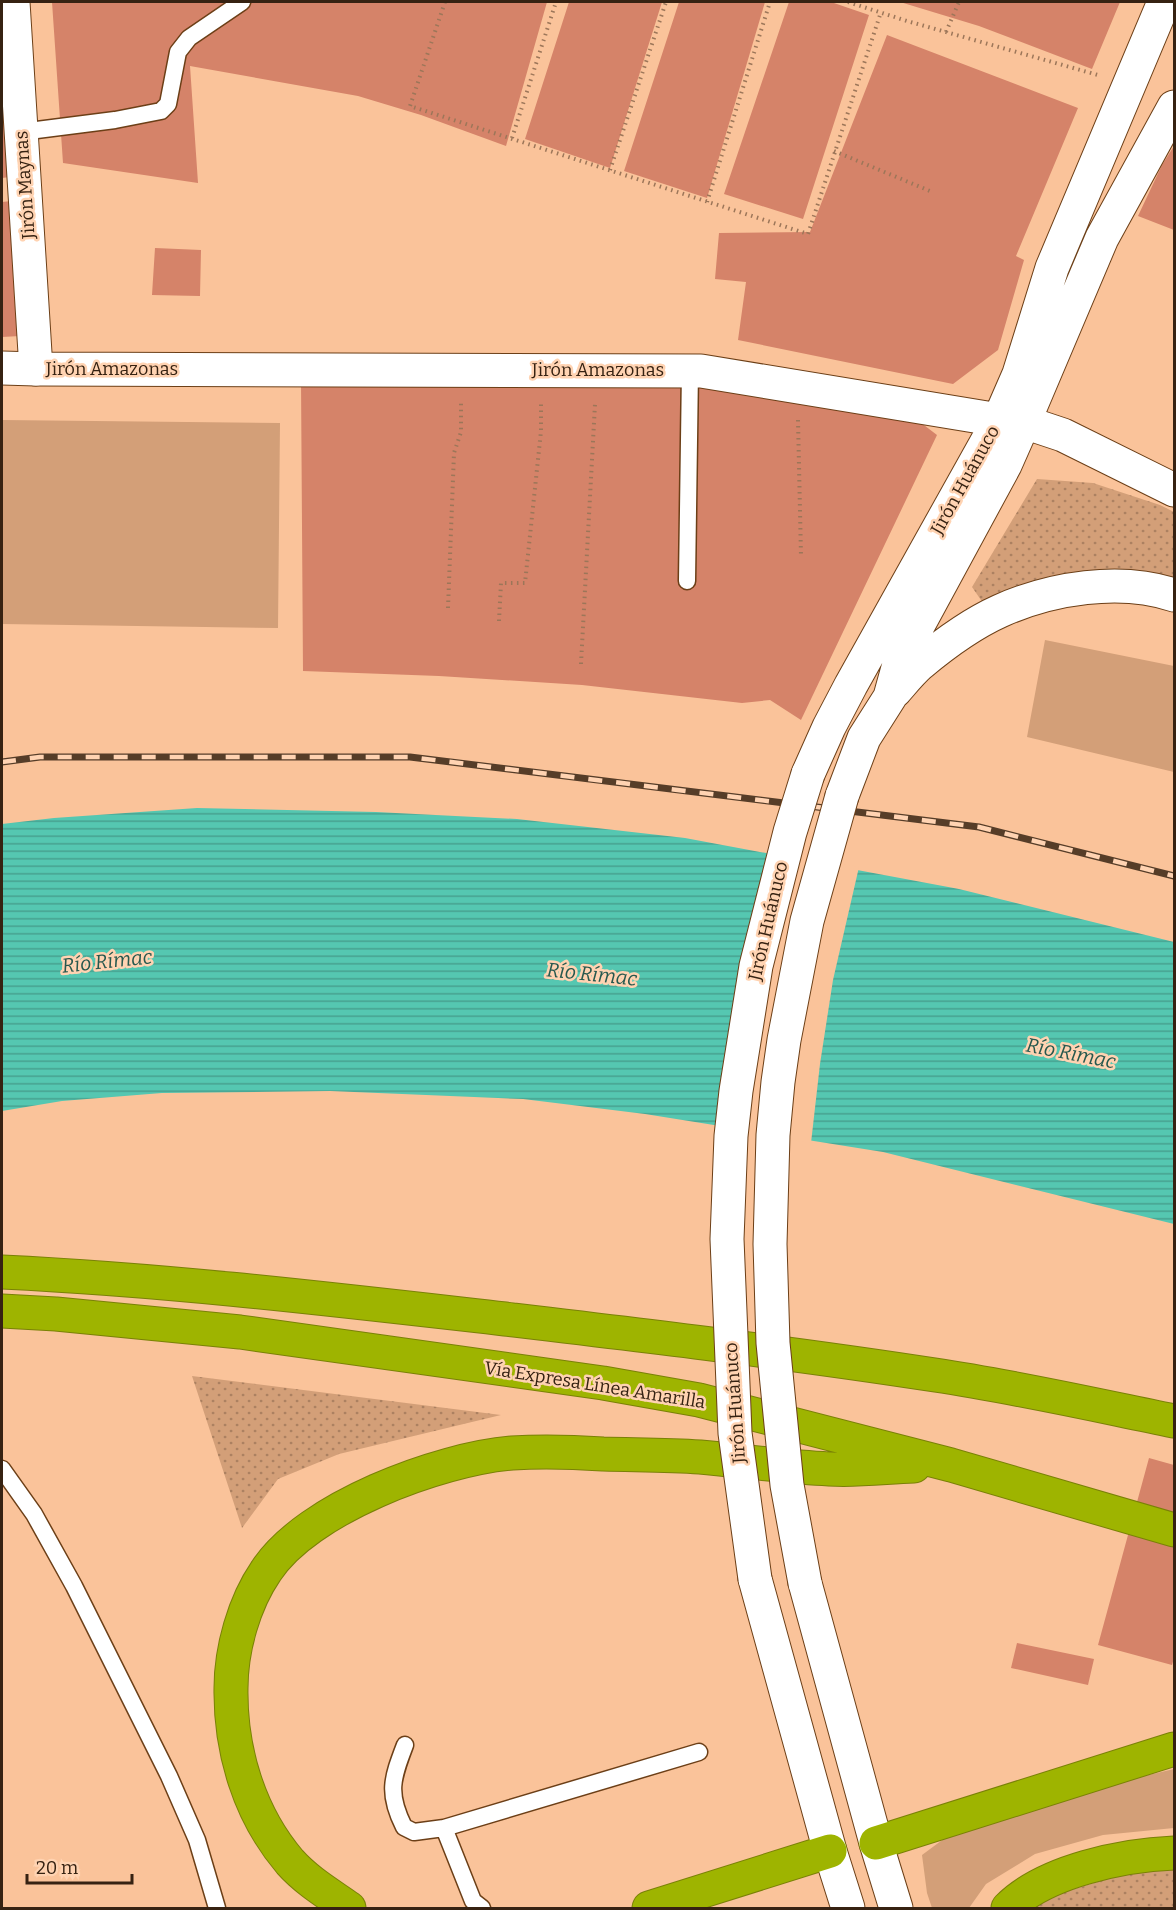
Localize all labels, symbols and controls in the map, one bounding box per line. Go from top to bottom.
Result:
street label: Jirón Maynas [10,130,40,241]
street label: Jirón Amazonas [45,358,178,380]
street label: Jirón Amazonas [531,359,664,381]
street label: Jirón Huánuco [925,422,1004,539]
street label: Jirón Huánuco [743,859,792,984]
water label: Río Rímac [61,944,154,978]
water label: Río Rímac [546,957,639,991]
water label: Río Rímac [1024,1033,1118,1074]
street label: Jirón Huánuco [720,1342,750,1465]
street label: Vía Expresa Línea Amarilla [483,1357,707,1413]
scale bar [27,1847,132,1885]
text: 20 m [36,1857,78,1879]

